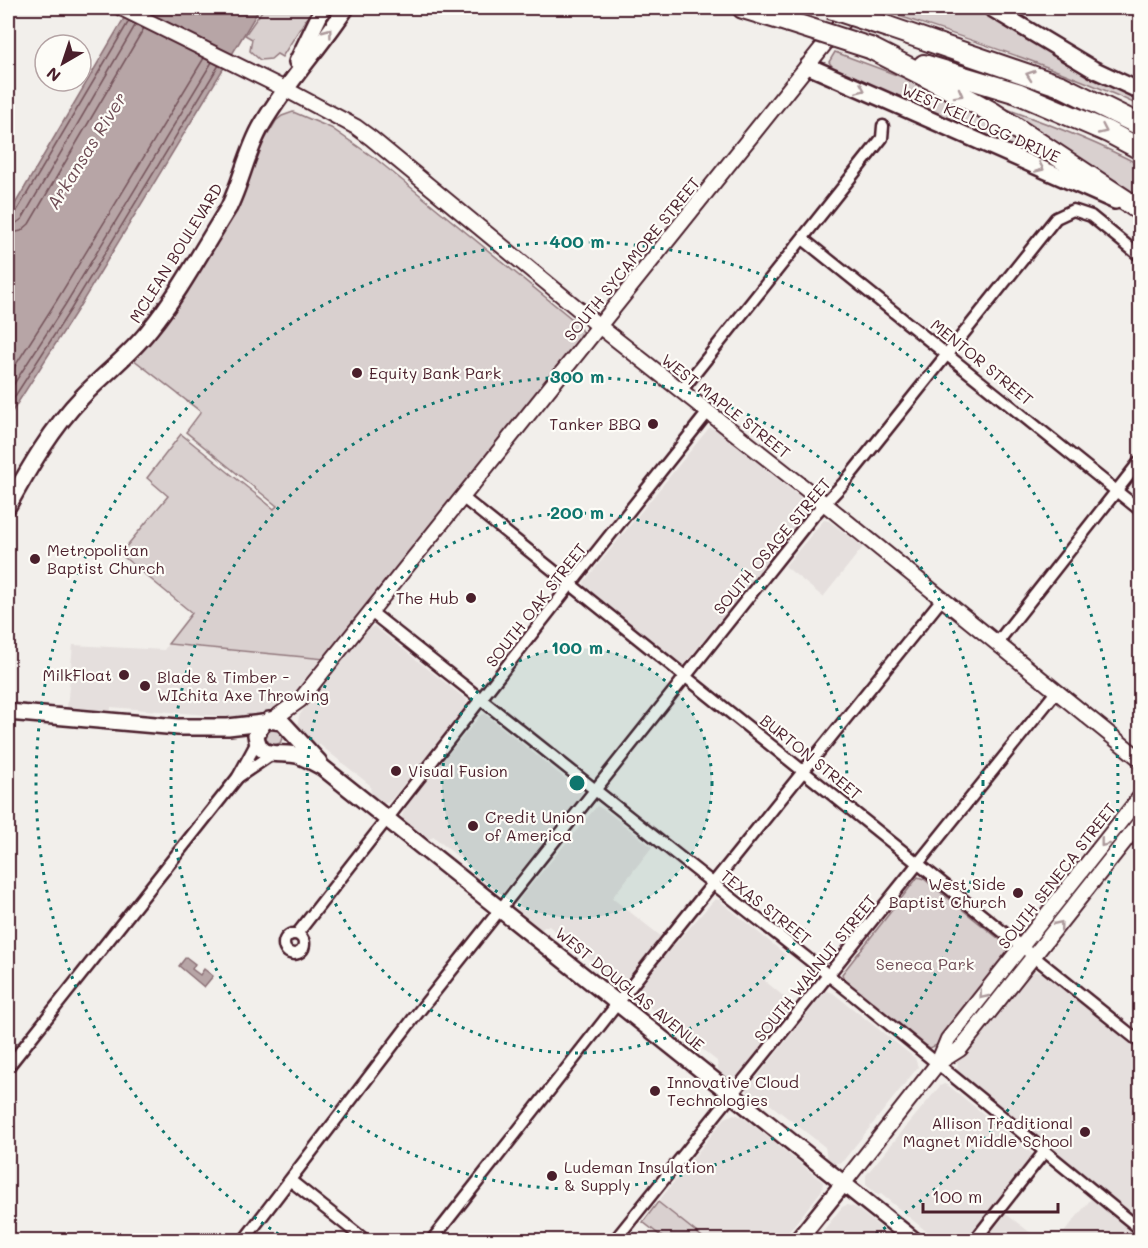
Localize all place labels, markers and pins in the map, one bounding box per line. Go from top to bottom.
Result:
place label: Equity Bank Park [369,362,501,383]
marker: Equity Bank Park [350,366,364,380]
place label: Tanker BBQ [549,413,641,434]
marker: Tanker BBQ [646,417,660,431]
place label: Metropolitan Baptist Church [47,539,164,578]
marker: Metropolitan Baptist Church [28,552,42,566]
place label: The Hub [396,587,459,608]
marker: The Hub [464,591,478,605]
place label: MilkFloat [42,664,112,685]
place label: Blade & Timber - WIchita Axe Throwing [157,666,329,705]
marker: MilkFloat [117,668,131,682]
marker: Blade & Timber - WIchita Axe Throwing [138,679,152,693]
place label: Visual Fusion [408,760,508,781]
marker: Visual Fusion [389,764,403,778]
centre of rings [567,773,587,793]
place label: Credit Union of America [485,806,584,845]
marker: Credit Union of America [466,819,480,833]
place label: West Side Baptist Church [889,873,1006,912]
marker: West Side Baptist Church [1011,886,1025,900]
place label: Innovative Cloud Technologies [667,1071,799,1110]
marker: Innovative Cloud Technologies [648,1084,662,1098]
place label: Allison Traditional Magnet Middle School [903,1112,1073,1151]
marker: Allison Traditional Magnet Middle School [1078,1125,1092,1139]
place label: Ludeman Insulation & Supply [564,1156,715,1195]
marker: Ludeman Insulation & Supply [545,1169,559,1183]

